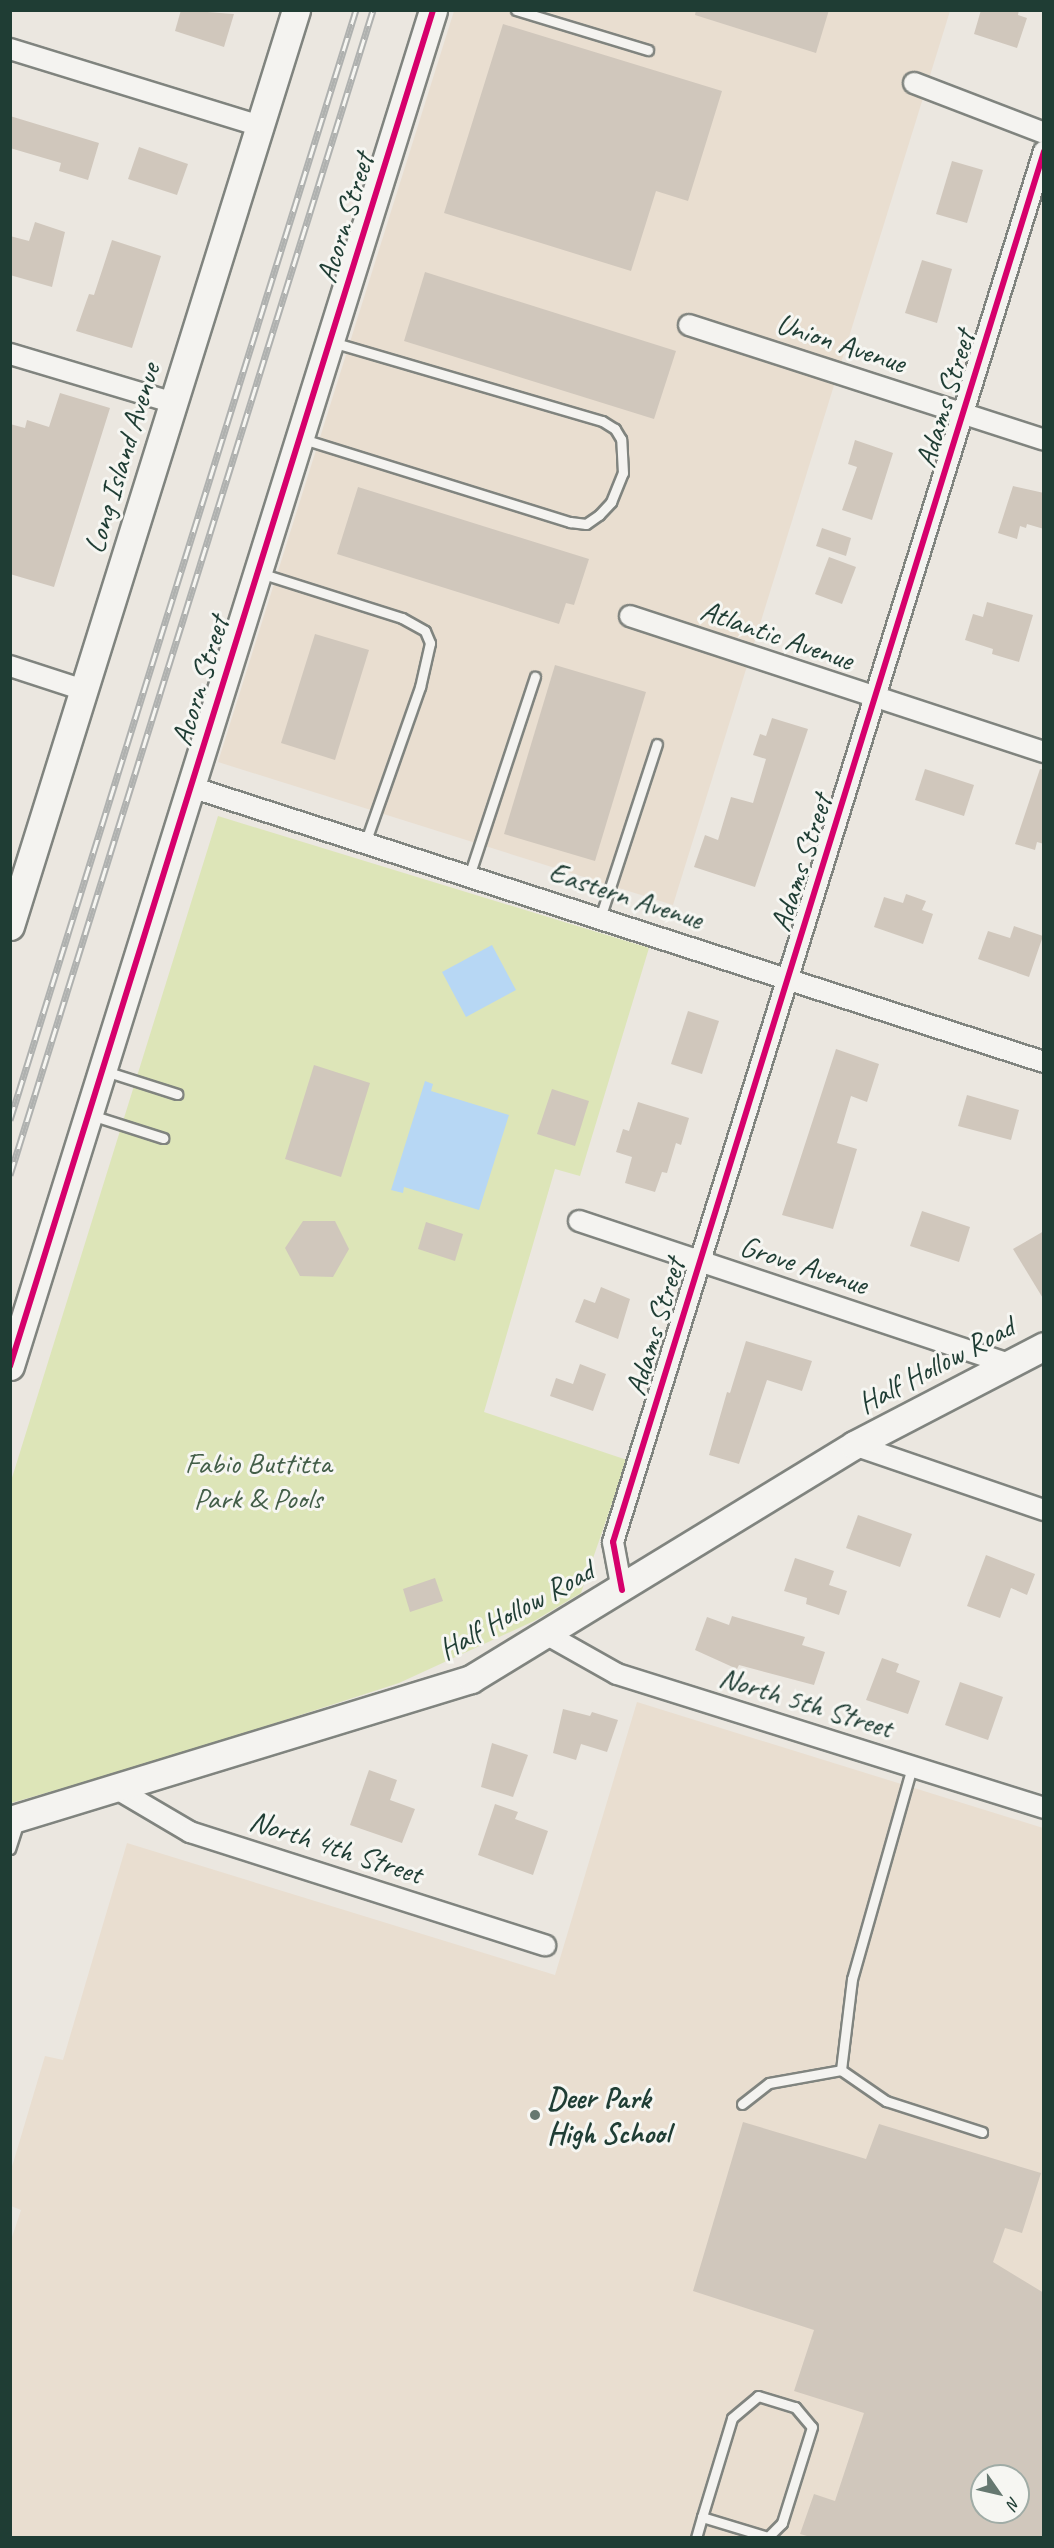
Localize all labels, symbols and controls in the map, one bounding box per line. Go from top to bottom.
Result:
street label: Acorn Street [308,149,382,287]
street label: Union Avenue [772,305,910,381]
street label: Adams Street [907,326,983,472]
street label: Long Island Avenue [76,359,168,557]
street label: Atlantic Avenue [696,592,858,678]
street label: Acorn Street [163,612,237,750]
street label: Adams Street [762,790,840,936]
street label: Eastern Avenue [545,853,707,937]
street label: Grove Avenue [736,1228,872,1302]
street label: Adams Street [617,1254,693,1400]
street label: Half Hollow Road [852,1309,1020,1421]
park label: Fabio Buttitta Park & Pools [185,1445,331,1516]
street label: Half Hollow Road [432,1553,600,1667]
street label: North 5th Street [715,1658,897,1746]
street label: North 4th Street [245,1802,427,1892]
place label: Deer Park High School [547,2080,669,2150]
marker: Deer Park High School [528,2108,542,2122]
north arrow [970,2464,1030,2524]
text: N [1002,2493,1024,2513]

